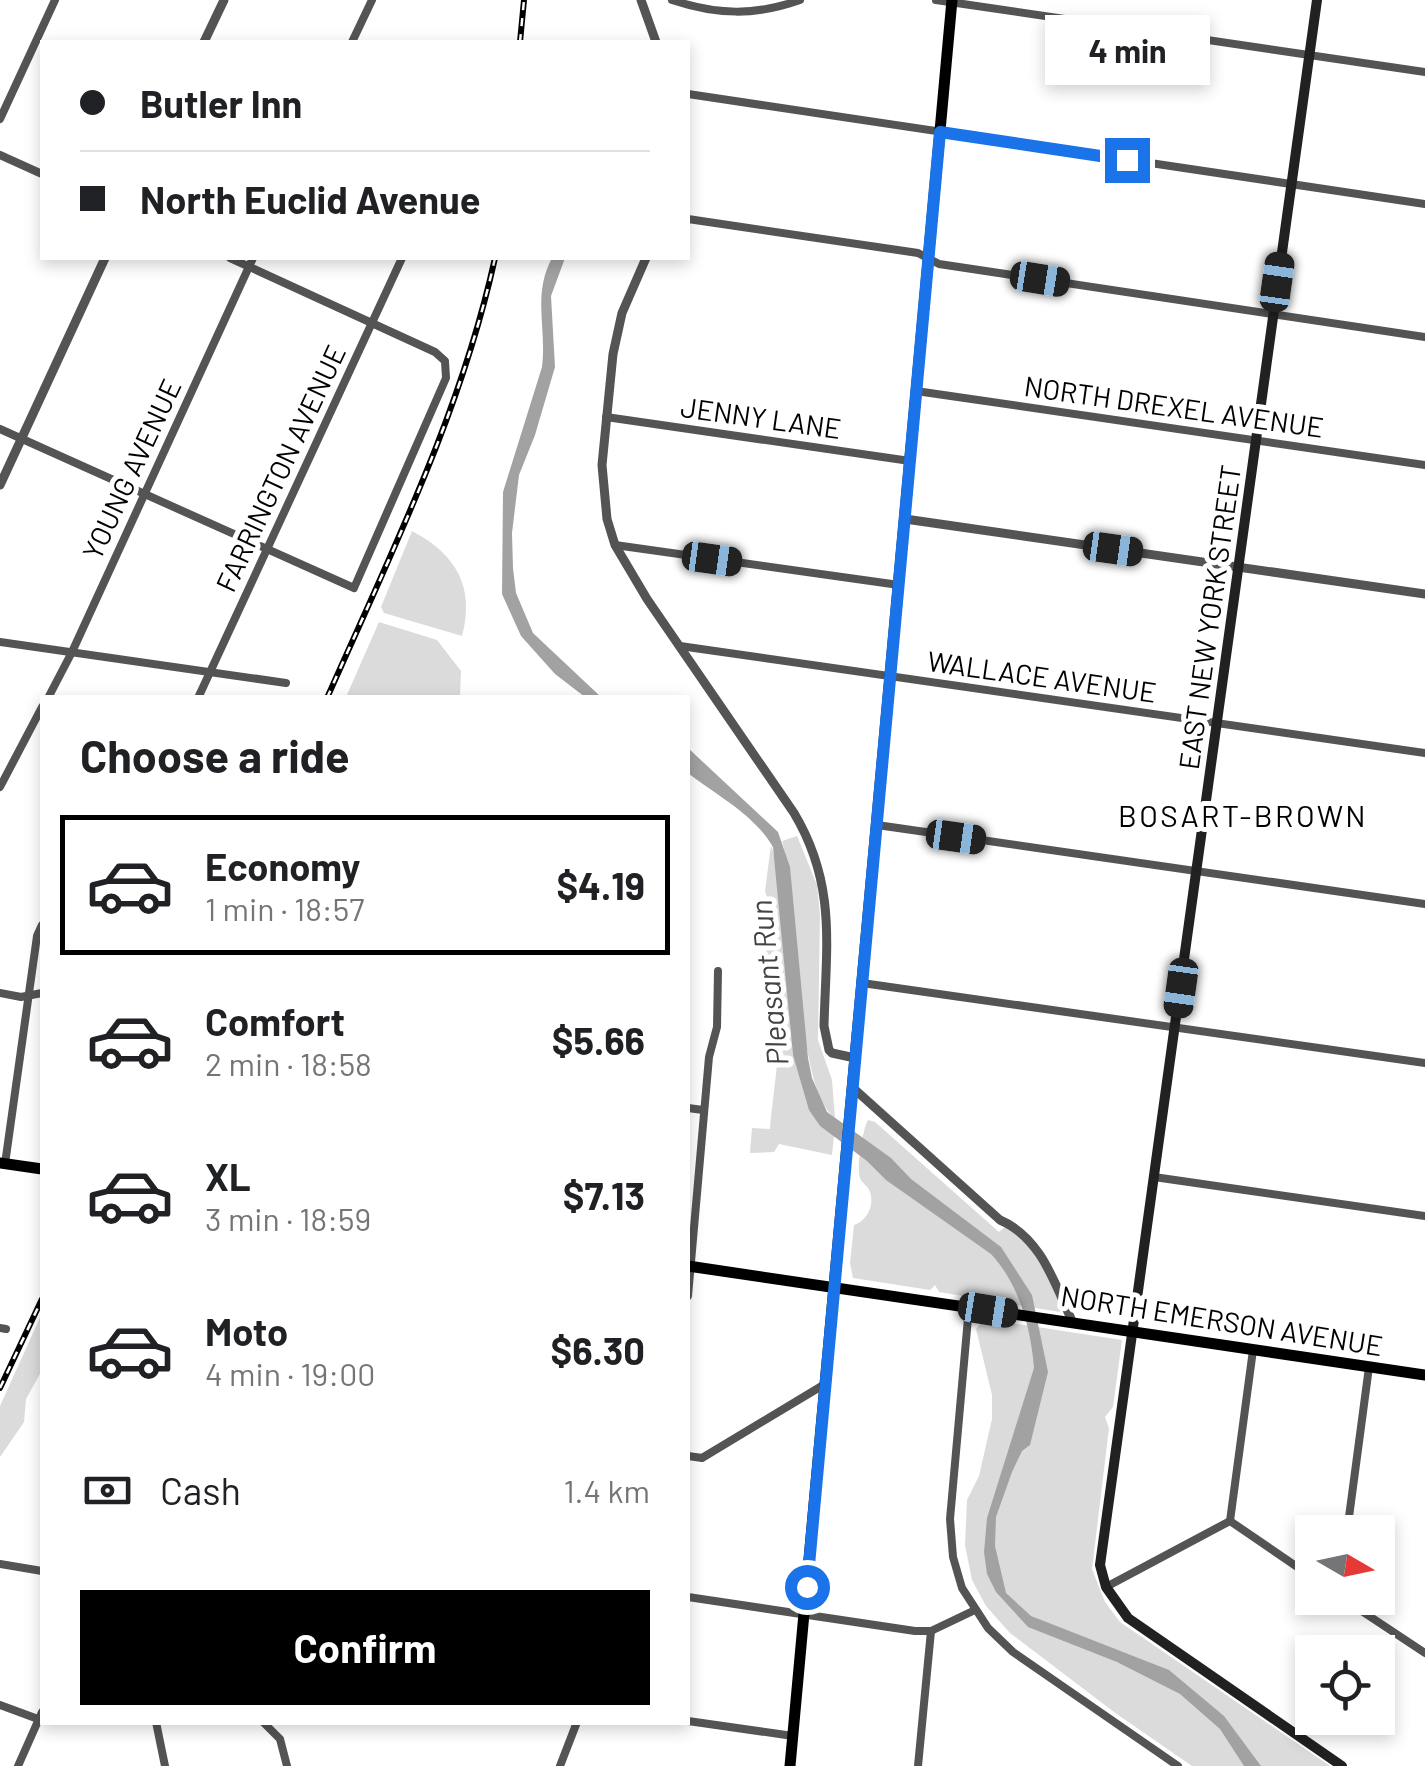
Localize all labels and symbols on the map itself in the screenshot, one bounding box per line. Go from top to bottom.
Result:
callout: 4 min [1044,15,1210,85]
route end [1105,138,1150,183]
car [1258,250,1296,314]
car [1008,259,1072,299]
street label: FARRINGTON AVENUE [208,339,352,597]
street label: NORTH DREXEL AVENUE [1022,368,1326,444]
street label: YOUNG AVENUE [74,373,188,565]
street label: JENNY LANE [679,389,843,445]
street label: EAST NEW YORK STREET [1171,462,1247,772]
car [1081,530,1145,568]
car [680,540,744,578]
street label: WALLACE AVENUE [925,643,1159,709]
district label: BOSART-BROWN [1118,797,1368,833]
car [924,818,988,856]
water label: Pleasant Run [741,898,795,1068]
car [1162,956,1200,1020]
street label: NORTH EMERSON AVENUE [1059,1278,1385,1362]
car [956,1290,1020,1330]
north arrow [1295,1515,1395,1615]
route start [785,1565,830,1610]

